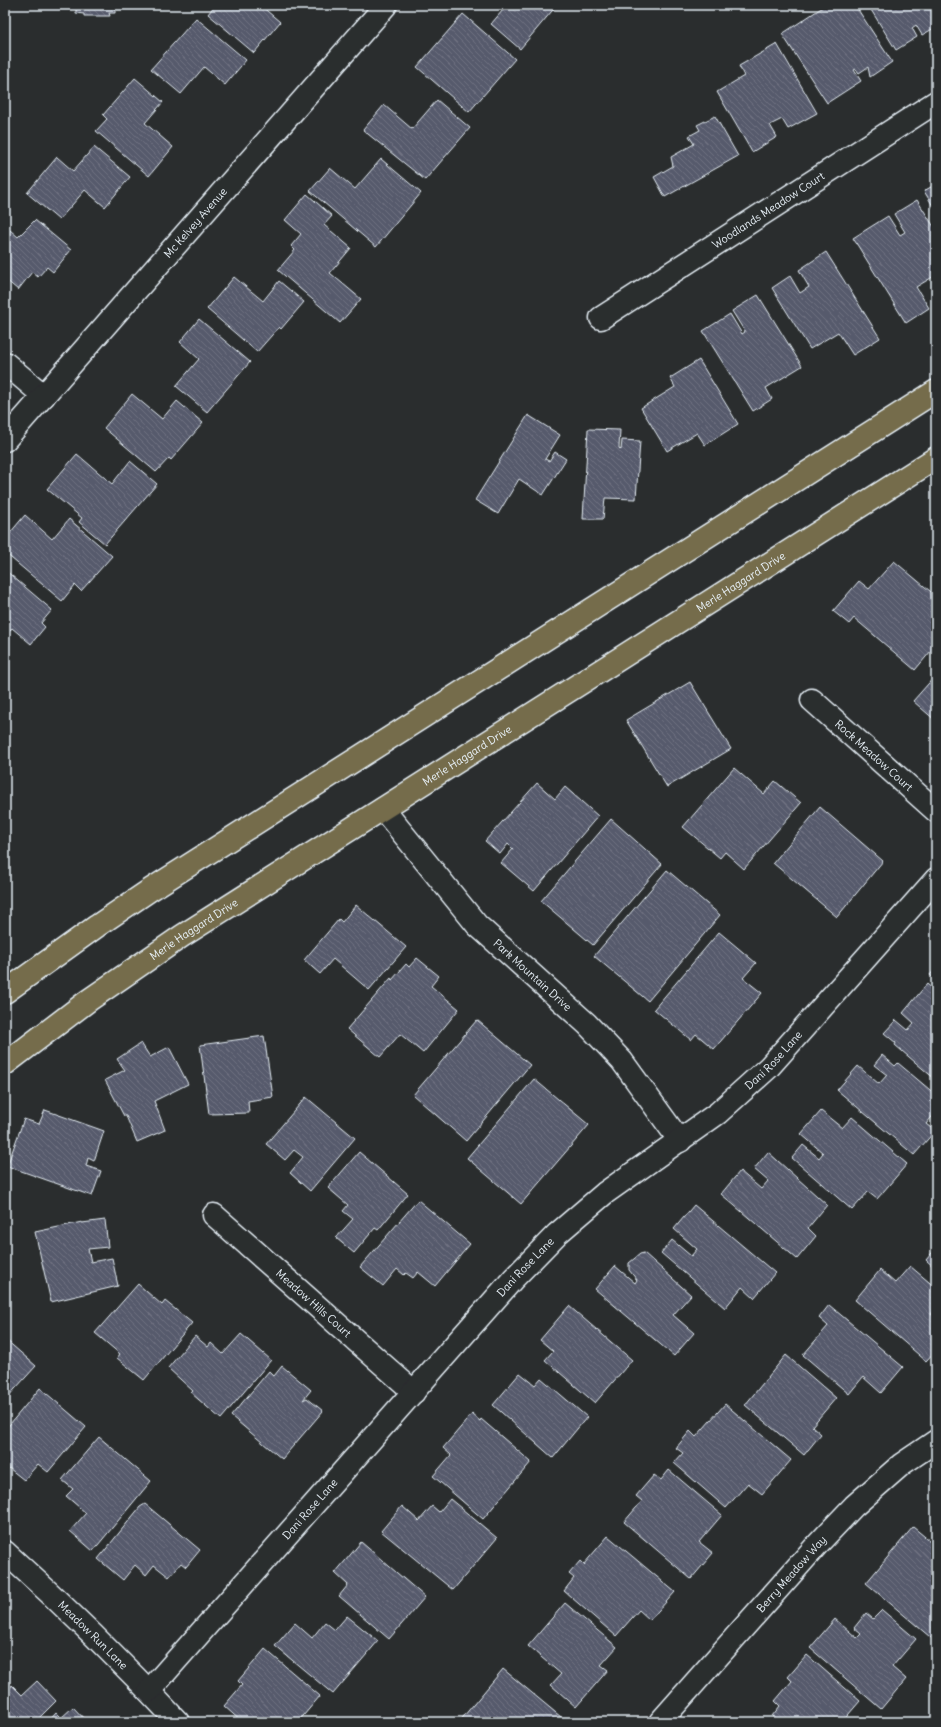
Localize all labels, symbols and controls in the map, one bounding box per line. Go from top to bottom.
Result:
street label: Woodlands Meadow Court [710,169,827,251]
street label: Mc Kelvey Avenue [161,184,230,261]
street label: Merle Haggard Drive [694,548,788,615]
street label: Rock Meadow Court [832,717,916,794]
street label: Merle Haggard Drive [420,722,514,789]
street label: Merle Haggard Drive [147,895,241,963]
street label: Park Mountain Drive [490,936,575,1014]
street label: Dani Rose Lane [742,1028,805,1093]
street label: Dani Rose Lane [494,1234,557,1299]
street label: Meadow Hills Court [273,1266,354,1340]
street label: Dani Rose Lane [279,1475,341,1542]
street label: Berry Meadow Way [754,1533,829,1615]
street label: Meadow Run Lane [55,1598,131,1672]

